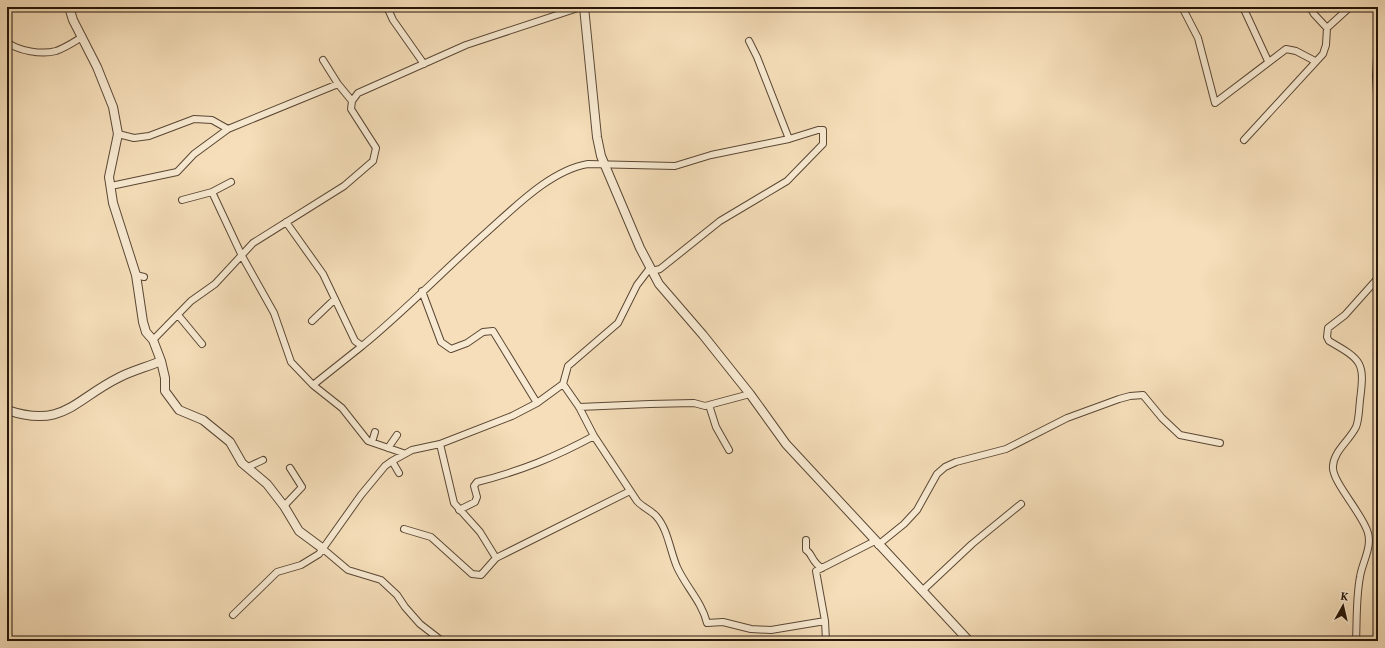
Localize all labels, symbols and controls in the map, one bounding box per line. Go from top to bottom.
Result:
north arrow [1323,586,1363,626]
text: K [1339,590,1349,606]

